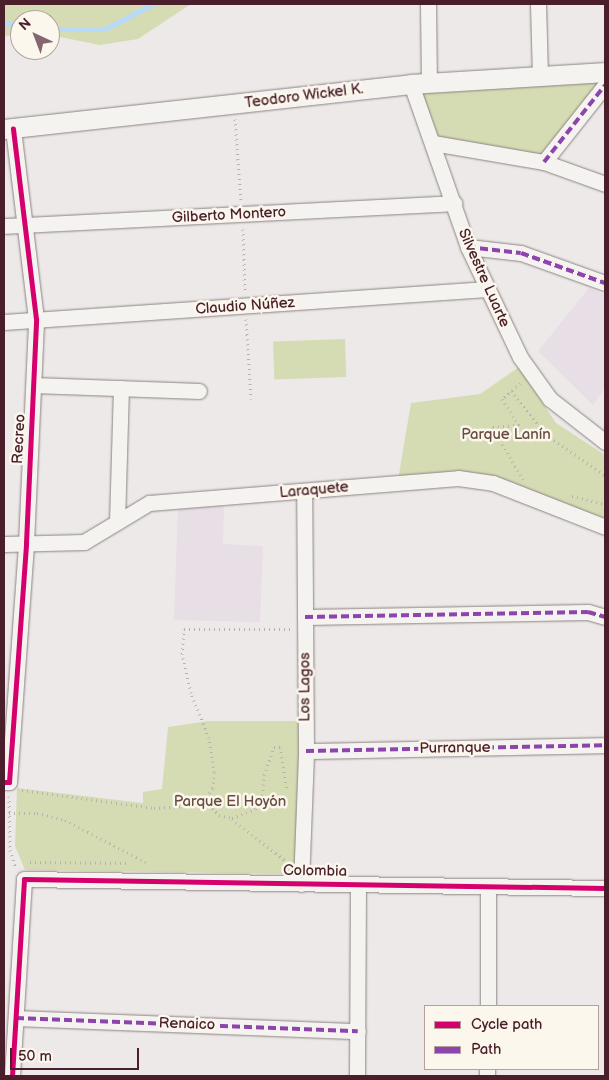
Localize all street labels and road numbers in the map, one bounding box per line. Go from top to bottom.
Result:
street label: Teodoro Wickel K. [243,80,365,112]
street label: Gilberto Montero [171,203,287,227]
street label: Silvestre Luarte [454,226,514,330]
street label: Claudio Núñez [195,294,295,318]
street label: Recreo [9,414,29,464]
street label: Laraquete [279,478,349,502]
street label: Los Lagos [296,652,314,722]
street label: Purranque [419,738,491,758]
street label: Colombia [283,861,347,881]
street label: Renaico [158,1014,216,1034]

